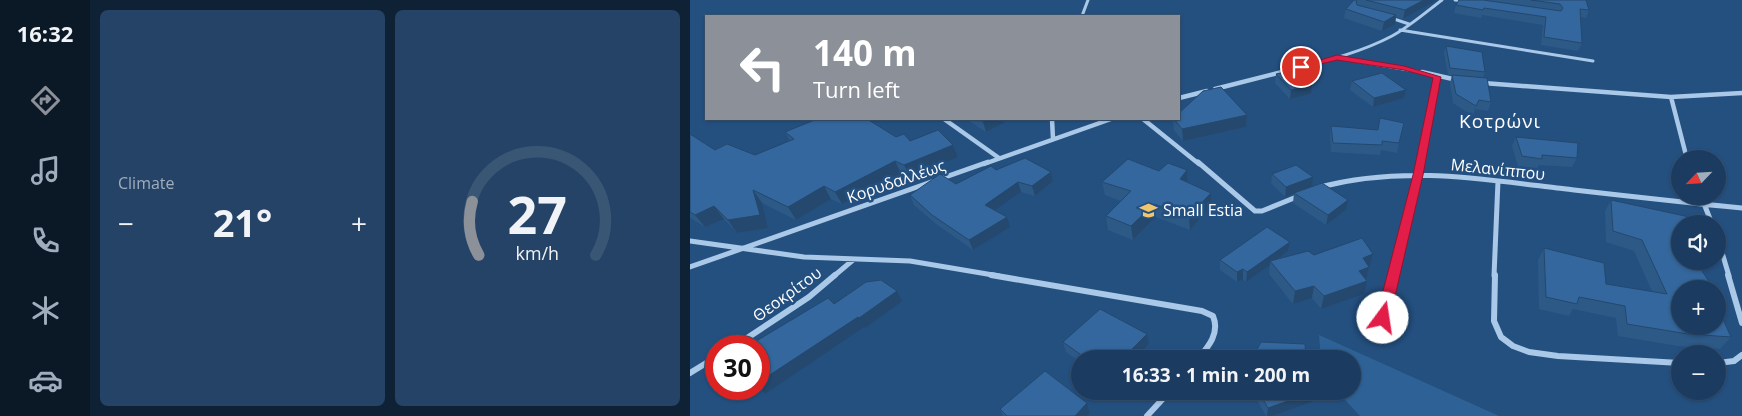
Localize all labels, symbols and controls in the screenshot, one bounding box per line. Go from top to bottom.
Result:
text: 16:32 [17,18,73,48]
text: 140 m [813,29,917,76]
icon: left [730,35,795,100]
pin [1280,46,1322,88]
icon: arrive [1287,53,1315,81]
text: Turn left [813,74,900,104]
icon: directions [28,83,63,118]
district label: Κοτρώνι [1459,108,1541,134]
north arrow [1671,150,1726,205]
map controls [1671,150,1726,400]
icon: music [28,153,63,188]
street label: Μελανίππου [1450,153,1546,185]
street label: Κορυδαλλέως [844,154,949,208]
text: Climate [118,172,175,194]
text: 27 [508,178,567,249]
text: 21° [213,196,272,248]
place label: Small Estia [1163,199,1243,221]
school or university icon: Small Estia [1139,200,1159,220]
text: − [118,204,134,242]
text: + [351,204,367,242]
button: sound [1671,215,1726,270]
icon: phone [28,223,63,258]
text: km/h [516,241,559,265]
street label: Θεοκρίτου [748,262,826,326]
button: + [1671,280,1726,335]
position arrow [1356,291,1408,343]
icon: climate [28,293,63,328]
speed limit sign: 30 [705,335,770,400]
button: − [1671,345,1726,400]
text: 16:33 · 1 min · 200 m [1122,362,1310,388]
icon: car [28,363,63,398]

